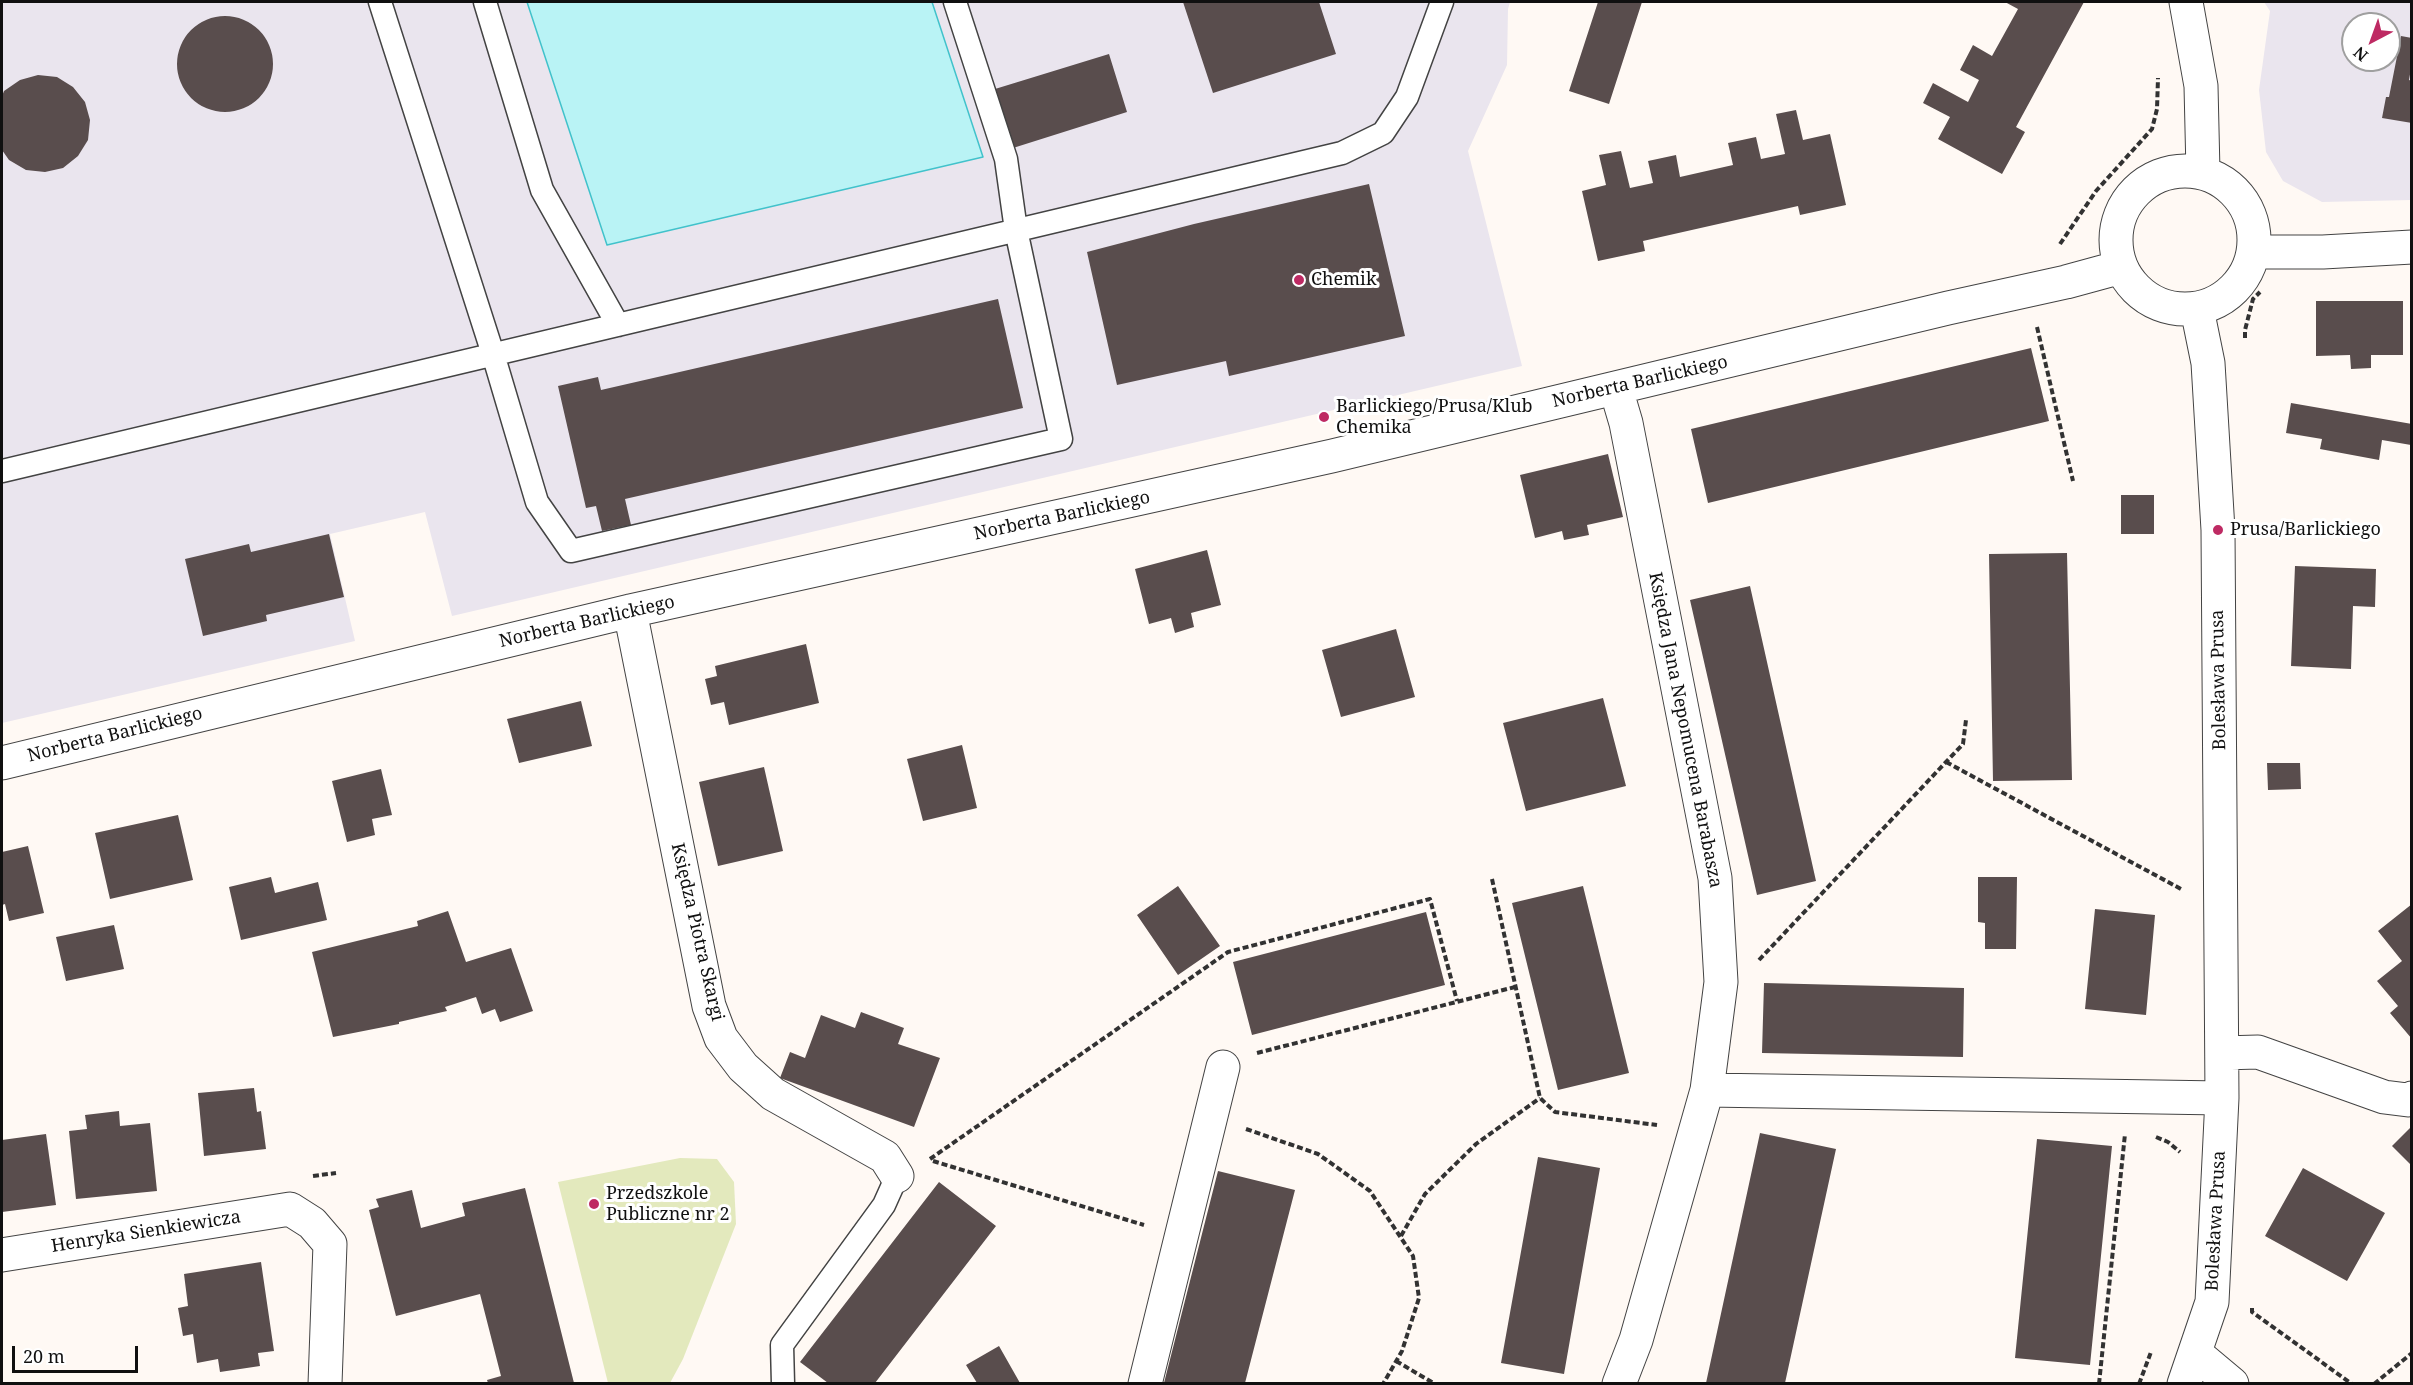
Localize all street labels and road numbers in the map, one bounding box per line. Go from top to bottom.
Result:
street label: Norberta Barlickiego [1550,351,1730,413]
street label: Norberta Barlickiego [972,487,1152,545]
street label: Księdza Jana Nepomucena Barabasza [1644,570,1726,890]
street label: Norberta Barlickiego [497,591,677,653]
street label: Bolesława Prusa [2207,609,2231,751]
street label: Norberta Barlickiego [25,703,205,767]
street label: Księdza Piotra Skargi [666,841,728,1023]
street label: Bolesława Prusa [2202,1150,2230,1292]
street label: Henryka Sienkiewicza [50,1206,242,1258]

